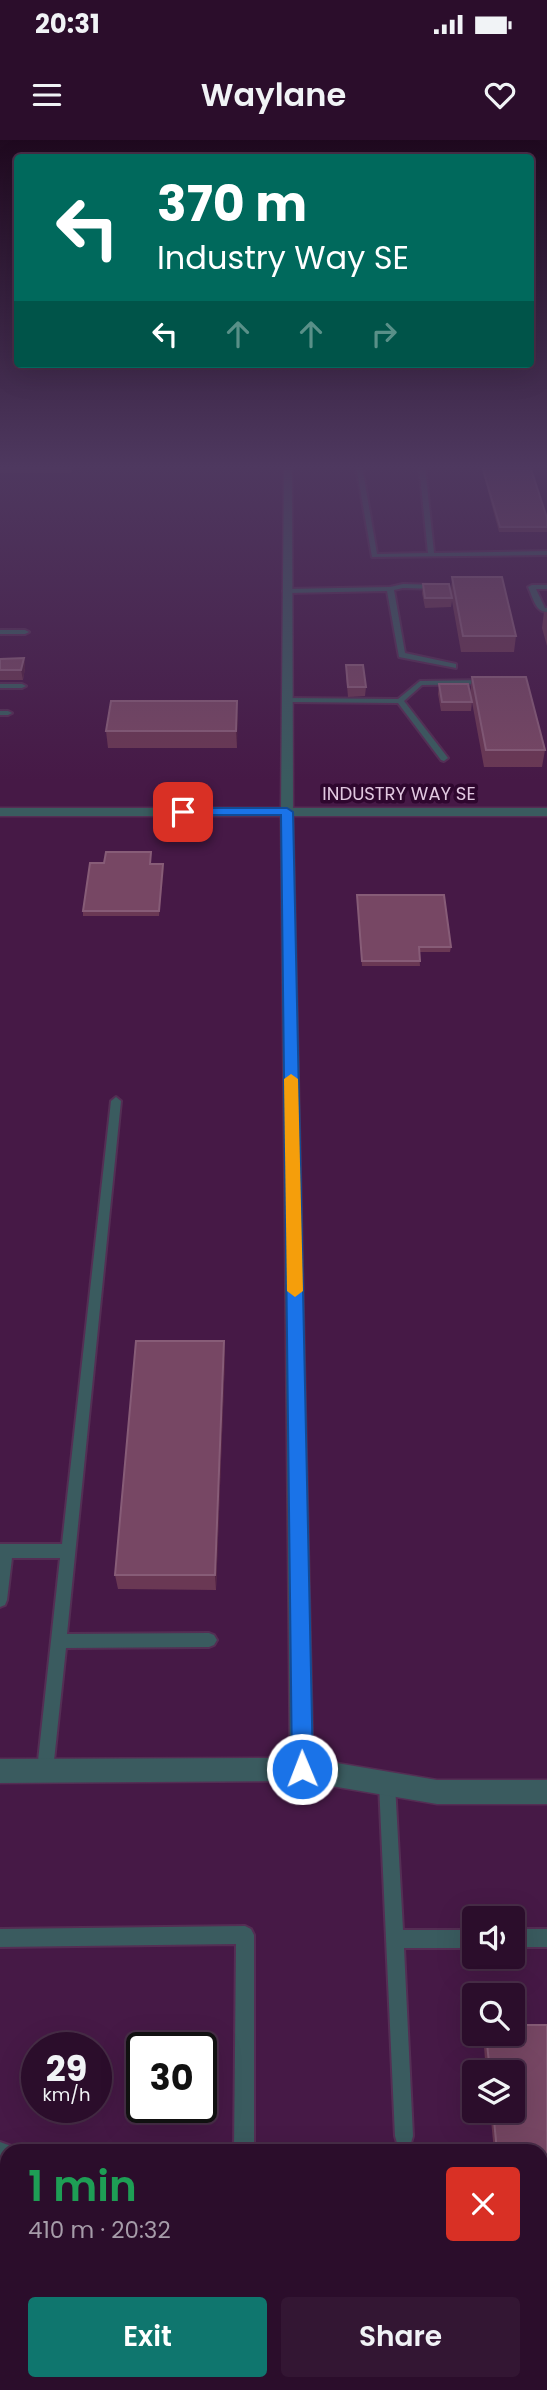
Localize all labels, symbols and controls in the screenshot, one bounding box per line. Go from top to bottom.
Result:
text: 20:31 [35,6,100,42]
text: Waylane [201,72,346,117]
icon: menu [28,76,66,114]
icon: heart [481,76,519,114]
text: 370 m [157,170,307,238]
icon: left [42,182,133,273]
text: Industry Way SE [157,235,409,280]
icon: left [146,315,184,353]
icon: ahead [219,315,257,353]
icon: ahead [292,315,330,353]
icon: right [365,315,403,353]
street label: INDUSTRY WAY SE [322,781,476,806]
pin [153,782,213,842]
icon: arrive [164,793,202,831]
position arrow [265,1732,339,1806]
map controls [462,1906,525,2123]
button: sound [462,1906,525,1969]
button: search [462,1983,525,2046]
speed limit sign: 30 [126,2032,217,2123]
text: 29 [46,2044,87,2093]
button: layers [462,2060,525,2123]
text: km/h [43,2082,90,2107]
text: 1 min [28,2157,137,2216]
button: close [446,2167,520,2241]
text: 410 m · 20:32 [28,2214,171,2246]
button: Exit [28,2297,267,2377]
button: Share [281,2297,520,2377]

